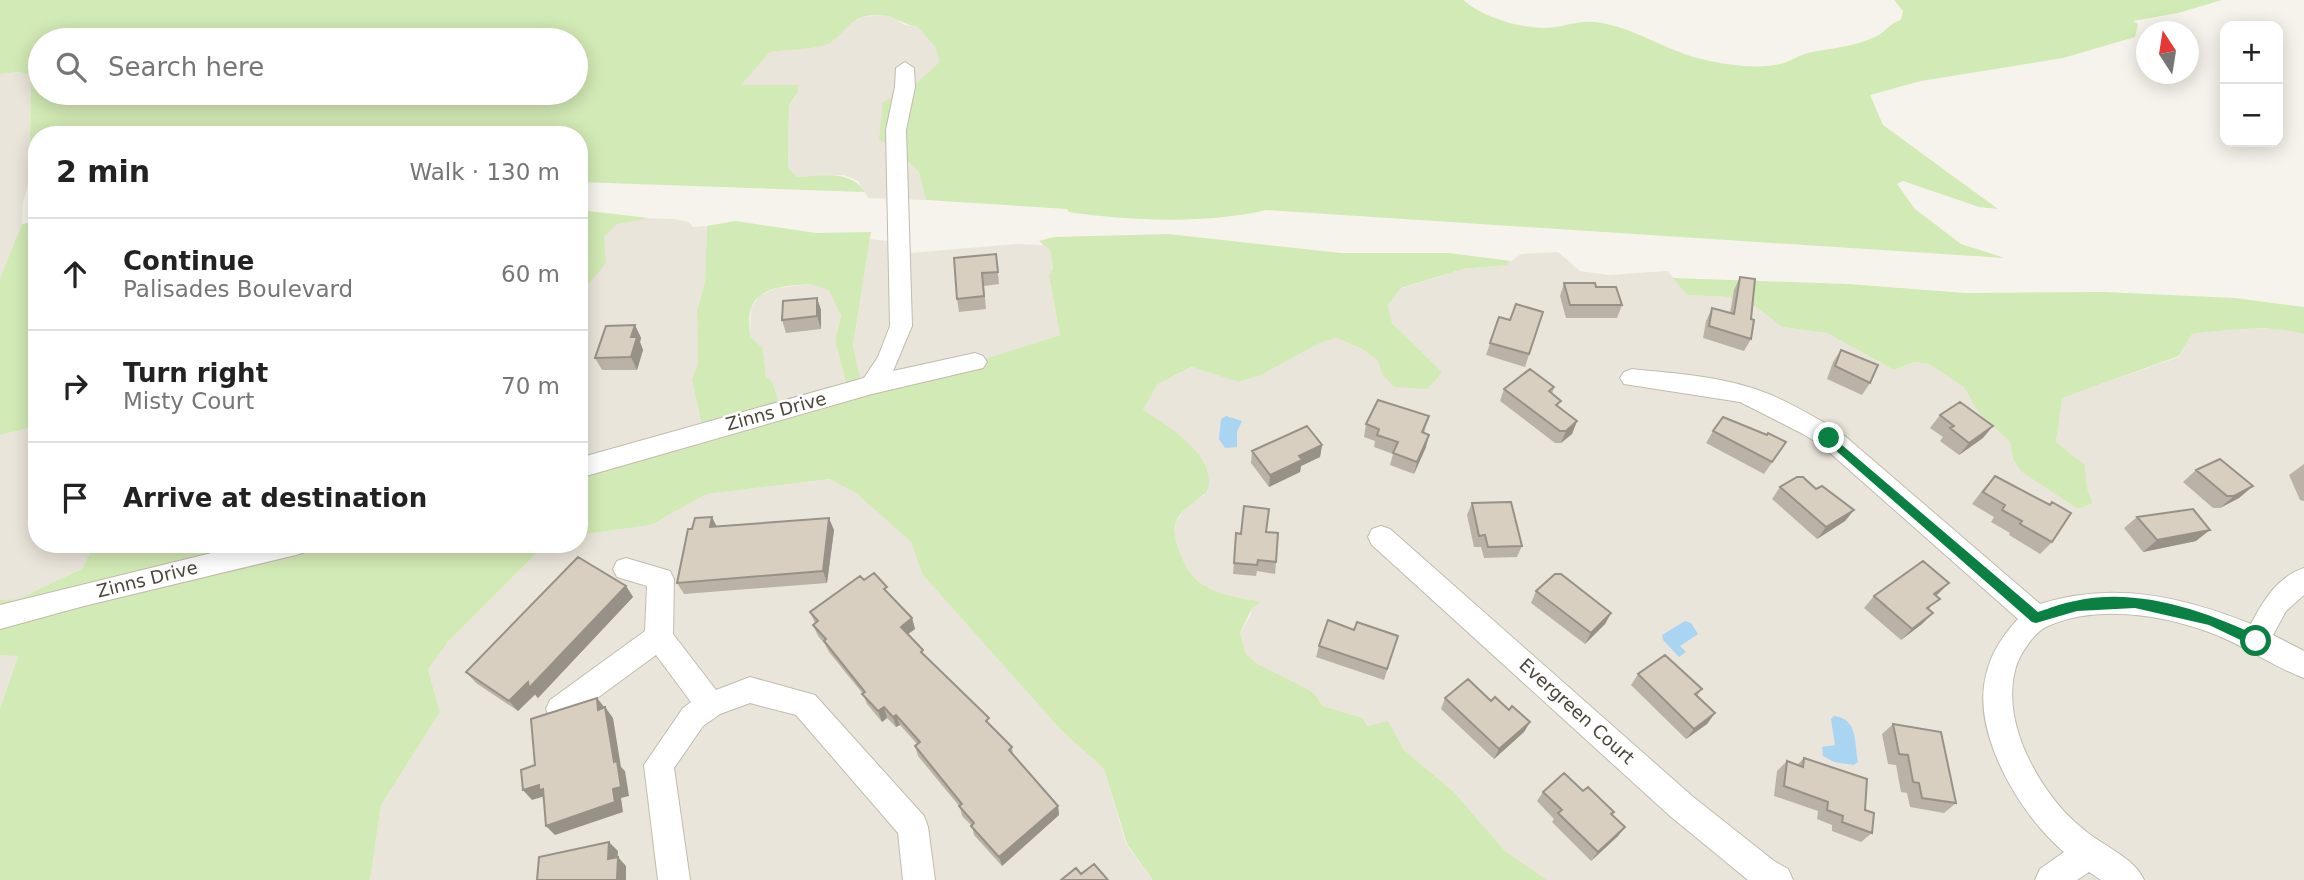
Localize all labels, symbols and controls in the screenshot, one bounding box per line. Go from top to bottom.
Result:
north arrow [2136,21,2199,84]
map controls [2220,21,2283,147]
button: + [2220,21,2283,84]
search box [28,28,588,105]
icon: search [52,48,90,86]
text: Search here [108,52,264,82]
button: − [2220,84,2283,147]
text: 2 min [56,154,150,189]
text: Walk · 130 m [409,159,560,185]
text: Continue [123,246,254,276]
icon: ahead [56,255,94,293]
text: 60 m [501,261,560,287]
text: Palisades Boulevard [123,276,353,302]
text: Turn right [123,358,268,388]
icon: right [56,367,94,405]
text: 70 m [501,373,560,399]
street label: Zinns Drive [723,387,829,435]
text: Misty Court [123,388,254,414]
route end [1813,422,1844,453]
icon: arrive [56,479,94,517]
text: Arrive at destination [123,483,427,513]
street label: Zinns Drive [94,556,200,602]
route start [2240,625,2271,656]
street label: Evergreen Court [1515,654,1639,768]

